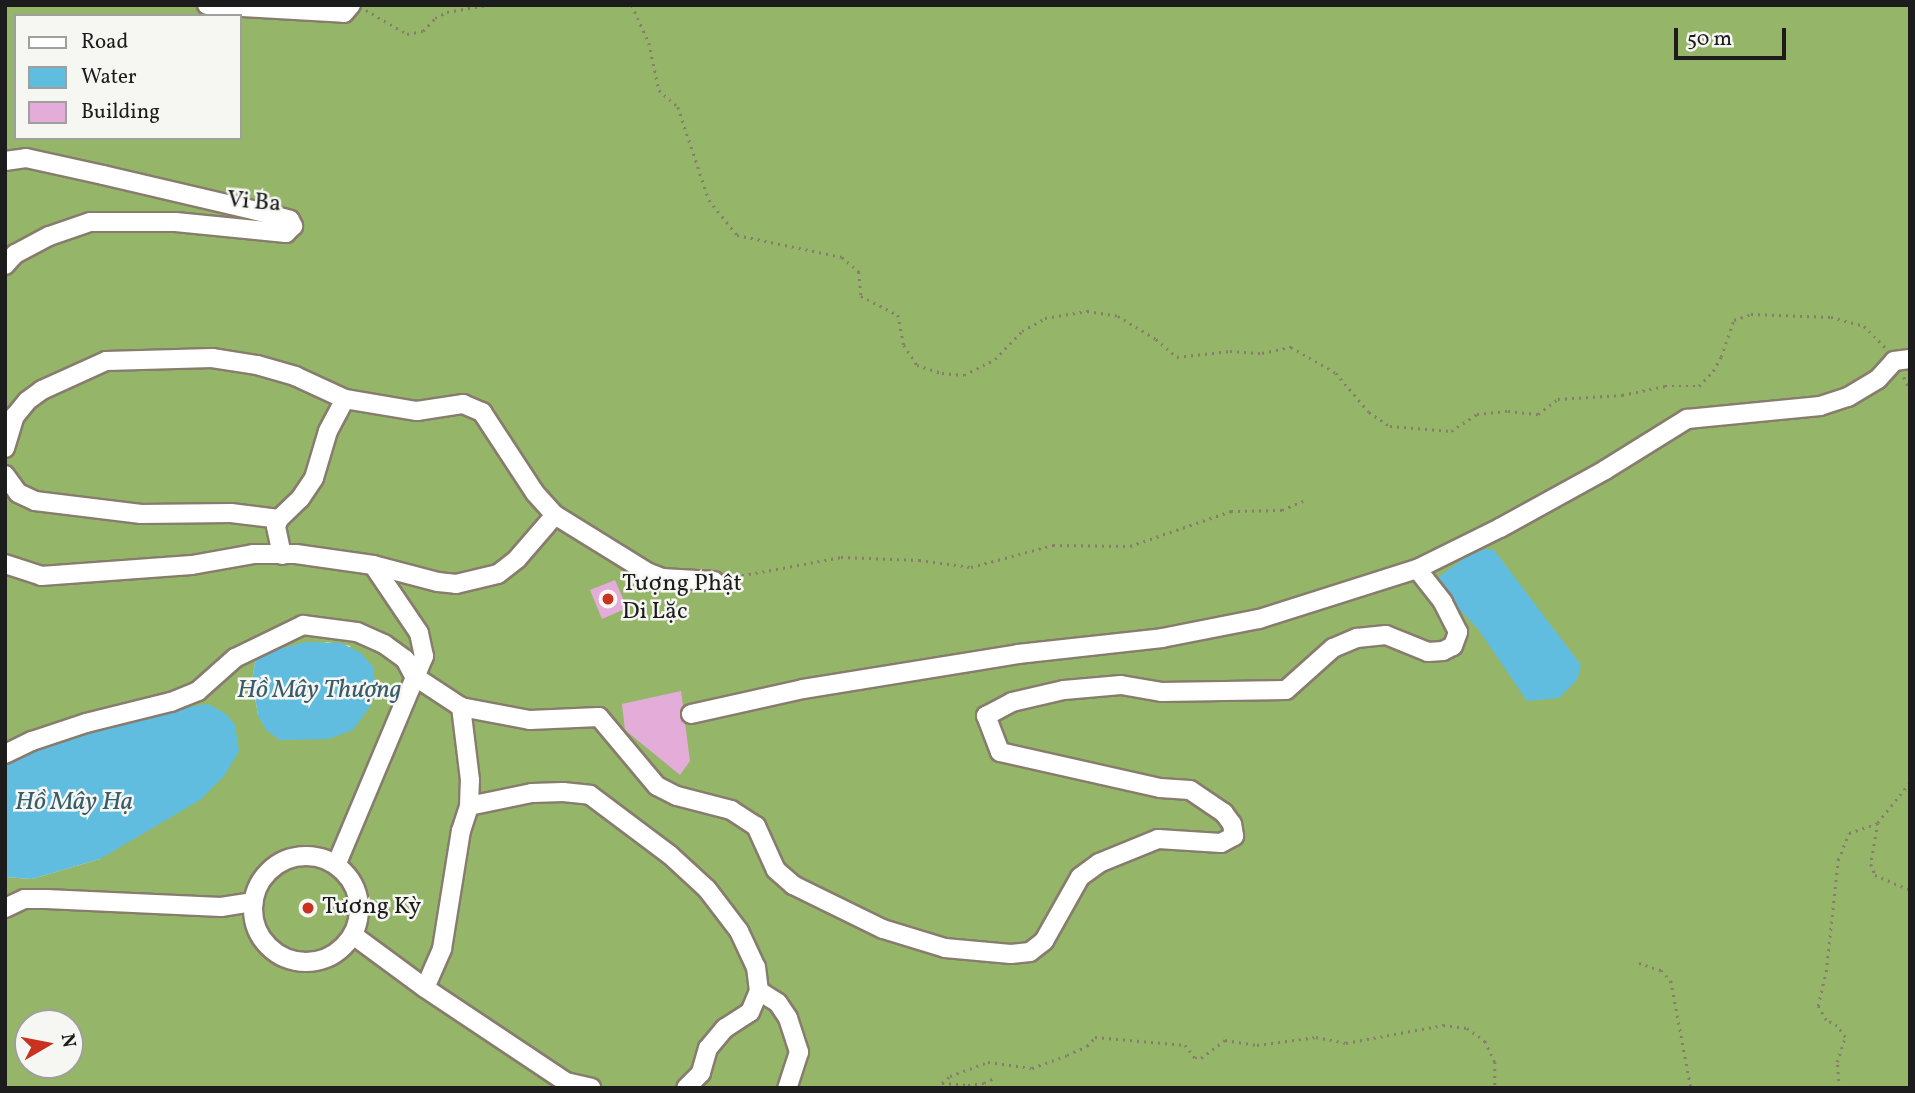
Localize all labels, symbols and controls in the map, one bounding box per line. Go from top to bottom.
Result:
legend [14,14,242,140]
scale bar [1677,14,1789,58]
text: 50 m [1687,25,1732,54]
text: Road [81,28,128,57]
text: Water [81,63,137,92]
text: Building [81,98,160,127]
street label: Vi Ba [226,186,282,220]
place label: Tượng Phật Di Lặc [622,571,742,627]
marker: Tượng Phật Di Lặc [600,591,616,607]
water label: Hồ Mây Thượng [237,675,401,707]
water label: Hồ Mây Hạ [15,787,133,819]
place label: Tương Kỳ [322,894,421,922]
marker: Tương Kỳ [300,900,316,916]
north arrow [14,1009,84,1079]
text: N [54,1032,82,1050]

